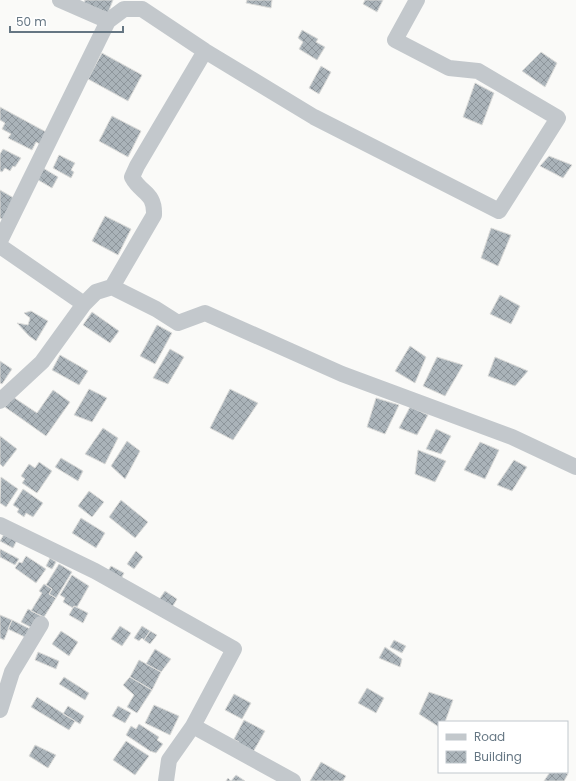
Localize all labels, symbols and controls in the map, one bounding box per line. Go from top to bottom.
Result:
scale bar [10,8,123,34]
text: 50 m [16,13,47,30]
legend [438,721,568,773]
text: Road [474,728,505,745]
text: Building [474,748,522,765]

